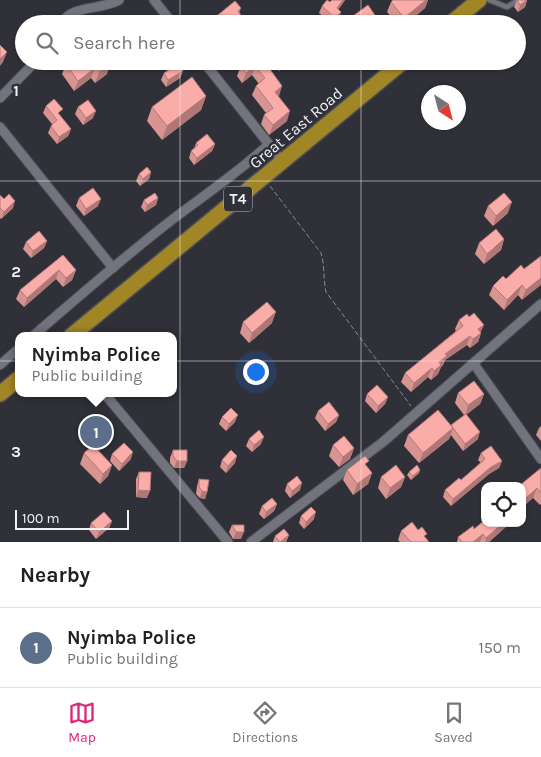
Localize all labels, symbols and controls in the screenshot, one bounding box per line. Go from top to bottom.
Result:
search box [15,15,526,70]
icon: search [33,29,61,57]
text: Search here [73,32,175,54]
text: 1 [13,81,19,100]
street label: Great East Road [246,84,346,172]
north arrow [421,85,466,130]
road number: T4 [224,186,252,212]
text: 2 [11,262,21,281]
popup [15,332,177,397]
text: Nyimba Police [32,344,160,366]
your location [243,359,269,385]
text: Public building [32,366,142,385]
pin: 1 [80,413,112,451]
text: 3 [11,442,21,461]
map controls [481,482,526,527]
button: locate [481,482,526,527]
scale bar [15,507,129,530]
text: 100 m [22,510,60,527]
text: Nearby [20,563,90,587]
text: Nyimba Police [67,627,196,649]
text: 1 [33,638,39,657]
text: 150 m [478,638,521,657]
text: Public building [67,649,178,668]
tab: Map [68,699,96,746]
tab: Directions [232,699,298,746]
tab: Saved [434,699,473,746]

